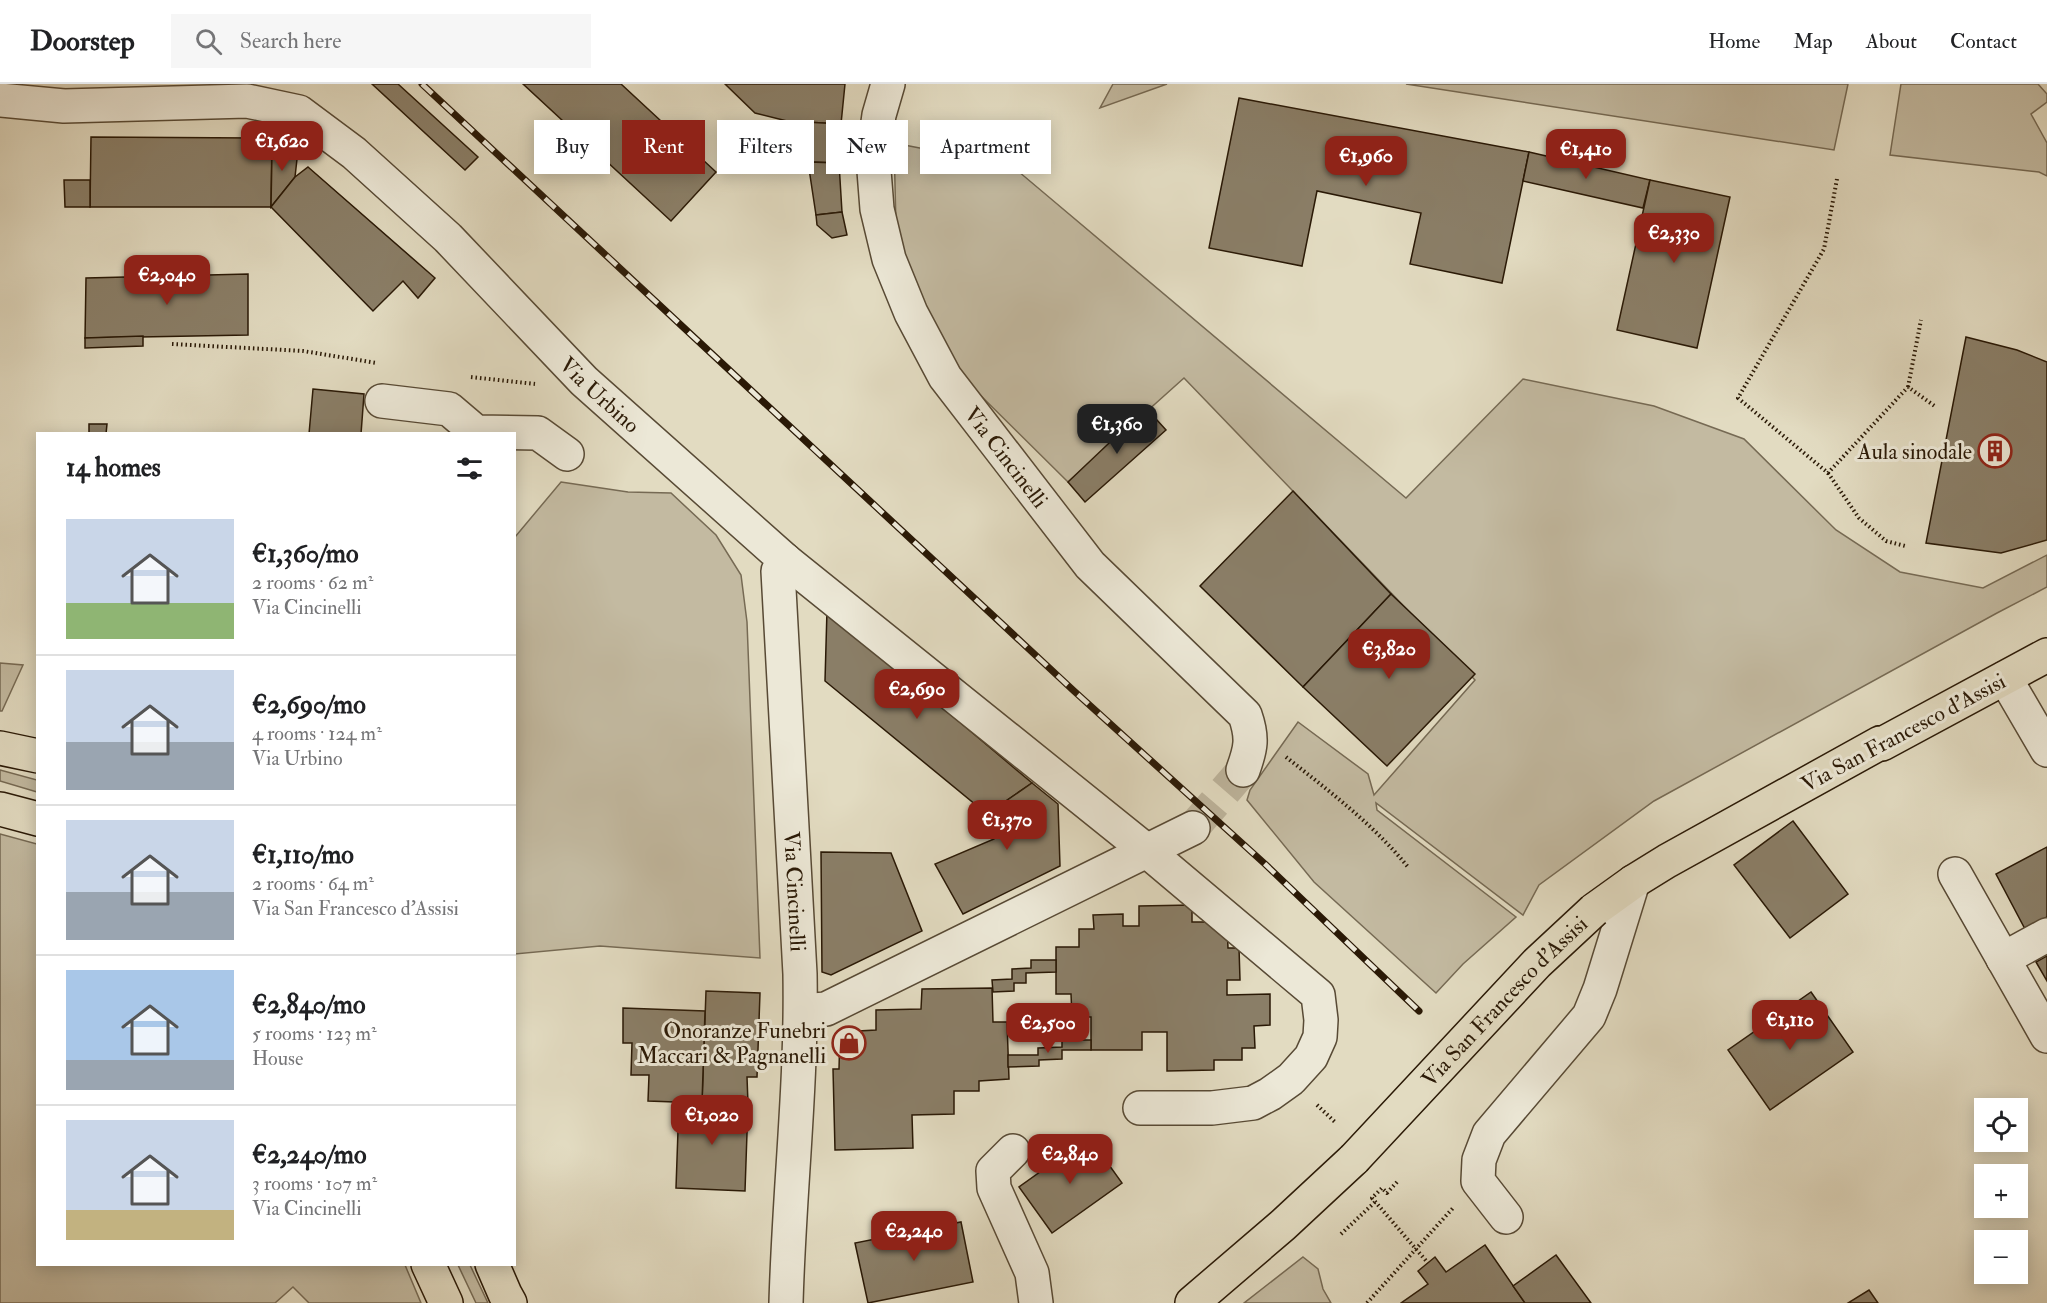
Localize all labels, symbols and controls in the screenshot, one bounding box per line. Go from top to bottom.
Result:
search box [171,14,591,68]
text: Doorstep [30,24,135,59]
icon: search [192,25,225,58]
text: Search here [240,27,341,55]
text: Home [1708,28,1760,55]
text: Map [1793,28,1833,55]
text: About [1866,28,1917,55]
text: Contact [1950,28,2017,55]
chip: Buy [534,120,610,174]
chip: Rent [622,120,705,174]
chip: Filters [717,120,814,174]
chip: New [826,120,908,174]
chip: Apartment [920,120,1051,174]
pin: €1,620 [233,121,331,172]
text: €1,620 [255,128,309,153]
pin: €1,410 [1537,129,1635,180]
pin: €1,960 [1317,136,1415,187]
text: €1,410 [1560,136,1612,161]
text: €1,960 [1339,143,1393,168]
pin: €2,330 [1625,213,1723,264]
text: €2,330 [1648,220,1700,245]
pin: €2,040 [118,255,216,306]
text: €2,040 [138,262,196,287]
street label: Via Urbino [553,351,645,439]
street label: Via Cincinelli [958,401,1054,514]
pin: €1,360 [1068,404,1166,455]
text: €1,360 [1091,411,1143,436]
building icon: Aula sinodale [1977,433,2013,469]
place label: Aula sinodale [1857,438,1972,466]
text: 14 homes [66,452,161,484]
icon: filters [453,452,486,485]
text: €1,360/mo [252,538,358,570]
icon: home [114,543,186,615]
text: 2 rooms · 62 m² [252,570,373,595]
text: Via Cincinelli [252,595,362,620]
pin: €3,820 [1340,629,1438,680]
text: €3,820 [1362,636,1416,661]
street label: Via San Francesco d'Assisi [1796,667,2011,799]
pin: €2,690 [868,669,966,720]
text: €2,690 [888,676,946,701]
text: €2,690/mo [252,689,366,721]
icon: home [114,694,186,766]
text: 4 rooms · 124 m² [252,721,382,746]
text: Via Urbino [252,746,343,771]
pin: €1,370 [958,800,1056,851]
text: €1,370 [982,807,1032,832]
street label: Via Cincinelli [777,831,812,953]
text: €1,110/mo [252,839,354,871]
icon: home [114,844,186,916]
text: 2 rooms · 64 m² [252,871,374,896]
text: Via San Francesco d'Assisi [252,896,459,921]
street label: Via San Francesco d'Assisi [1416,910,1594,1093]
text: €2,840/mo [252,989,365,1021]
icon: home [114,994,186,1066]
pin: €1,110 [1741,1000,1839,1051]
pin: €2,500 [999,1003,1097,1054]
text: €1,110 [1766,1007,1814,1032]
text: €2,500 [1020,1010,1076,1035]
place label: Onoranze Funebri Maccari & Pagnanelli [637,1017,826,1070]
text: 5 rooms · 123 m² [252,1021,377,1046]
shop icon: Onoranze Funebri Maccari & Pagnanelli [831,1025,867,1061]
text: House [252,1046,303,1071]
pin: €1,020 [663,1095,761,1146]
map controls [1974,1098,2028,1284]
button: locate [1974,1098,2028,1152]
text: €1,020 [685,1102,739,1127]
pin: €2,840 [1021,1134,1119,1185]
text: €2,240/mo [252,1139,366,1171]
text: €2,840 [1041,1141,1099,1166]
icon: home [114,1144,186,1216]
button: + [1974,1164,2028,1218]
text: 3 rooms · 107 m² [252,1171,377,1196]
text: Via Cincinelli [252,1196,362,1221]
pin: €2,240 [865,1211,963,1262]
text: €2,240 [885,1218,943,1243]
button: − [1974,1230,2028,1284]

